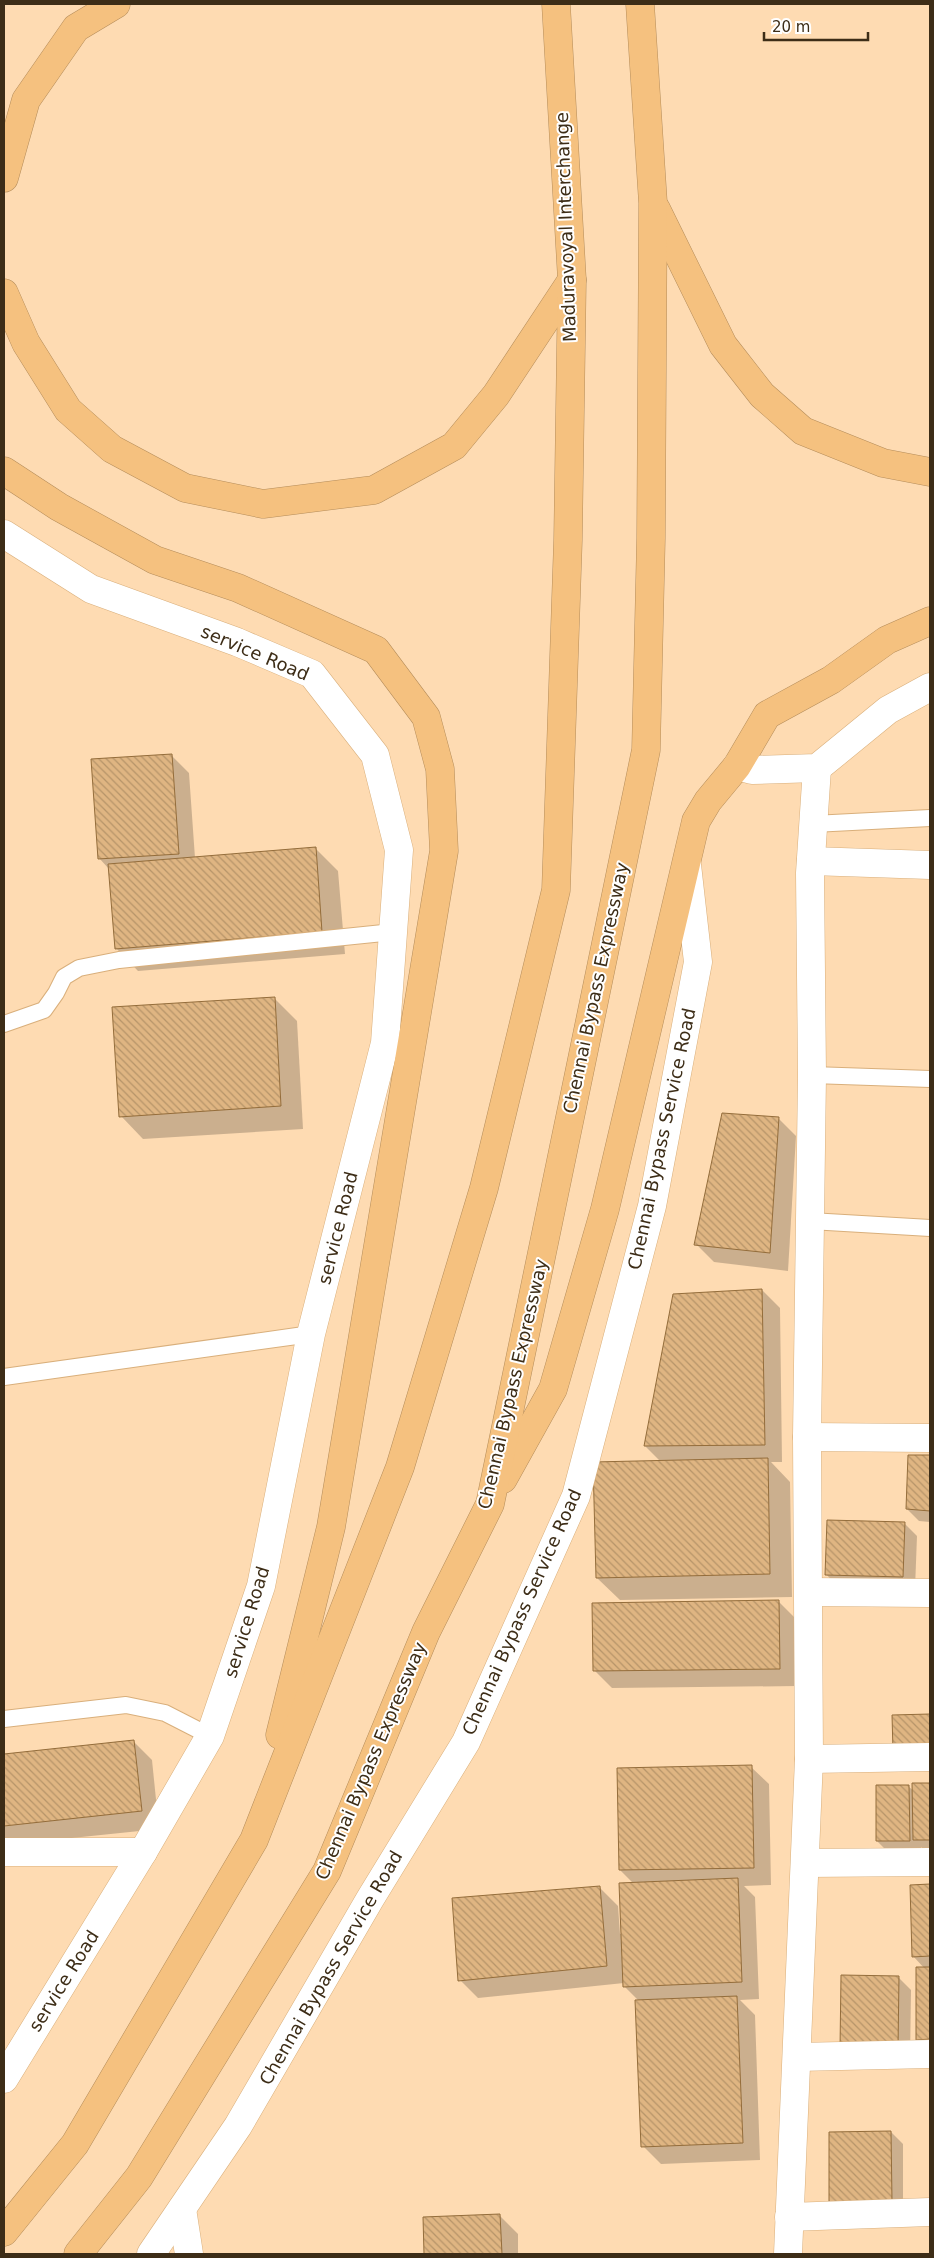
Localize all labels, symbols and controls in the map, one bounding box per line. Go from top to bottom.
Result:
scale bar [764,10,868,42]
text: 20 m [772,18,810,36]
street label: Maduravoyal Interchange [551,112,580,342]
street label: service Road [198,620,312,685]
street label: Chennai Bypass Expressway [559,860,632,1115]
street label: Chennai Bypass Service Road [623,1006,700,1272]
street label: service Road [313,1169,362,1286]
street label: Chennai Bypass Expressway [473,1256,552,1511]
street label: Chennai Bypass Service Road [458,1486,585,1738]
street label: service Road [220,1564,273,1680]
street label: Chennai Bypass Expressway [311,1638,430,1883]
street label: Chennai Bypass Service Road [255,1847,406,2089]
street label: service Road [24,1926,103,2035]

